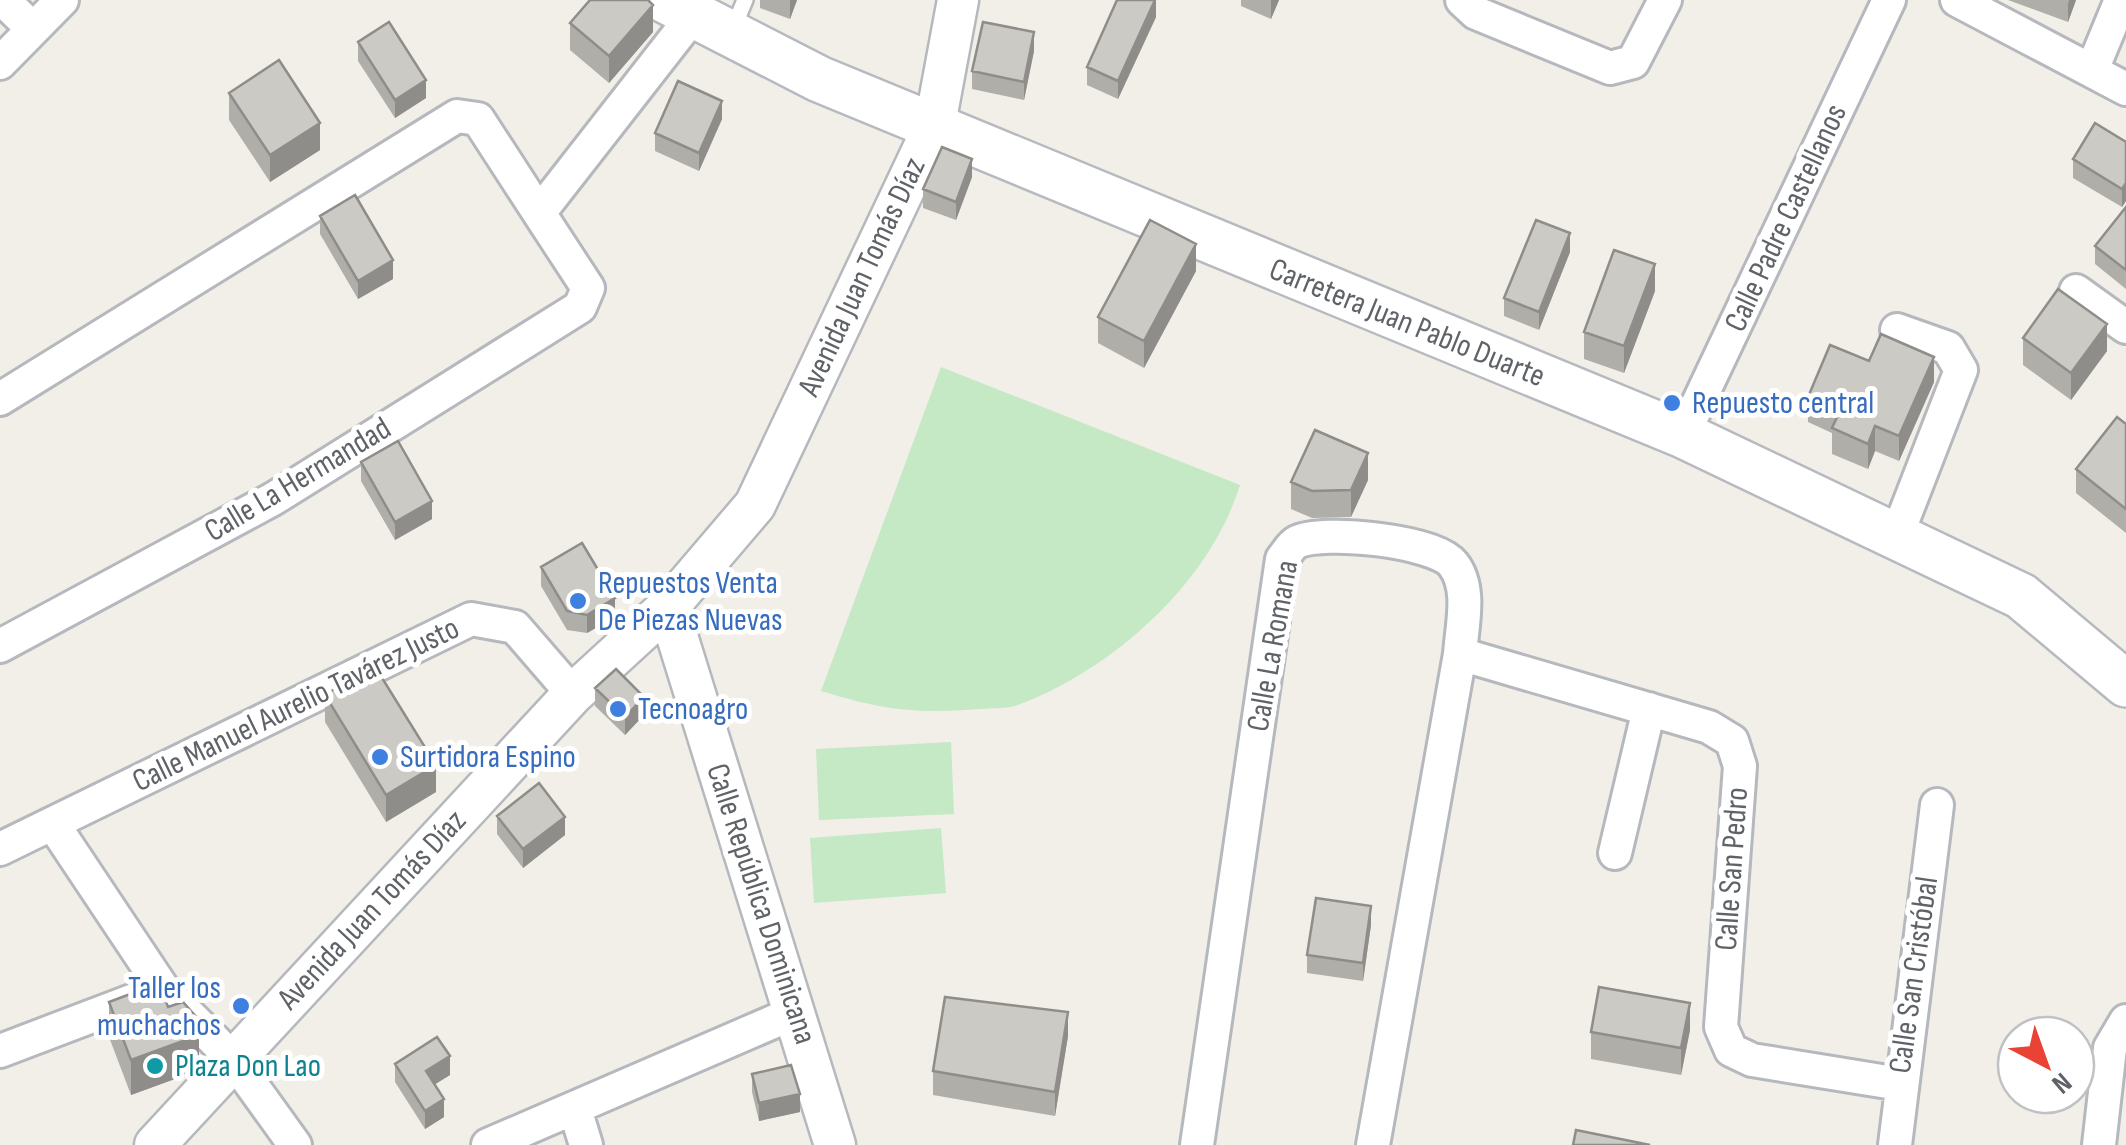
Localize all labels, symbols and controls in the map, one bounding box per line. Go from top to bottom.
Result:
street label: Calle Padre Castellanos [1716,98,1856,338]
street label: Avenida Juan Tomás Díaz [789,151,934,403]
street label: Carretera Juan Pablo Duarte [1263,250,1551,396]
place label: Repuesto central [1692,384,1874,423]
marker: Repuesto central [1661,392,1683,414]
street label: Calle La Hermandad [198,409,398,551]
street label: Calle La Romana [1239,557,1307,735]
place label: Repuestos Venta De Piezas Nuevas [598,564,782,640]
marker: Repuestos Venta De Piezas Nuevas [567,590,589,612]
street label: Calle Manuel Aurelio Tavárez Justo [126,609,466,801]
place label: Tecnoagro [638,690,748,729]
marker: Tecnoagro [607,698,629,720]
place label: Surtidora Espino [400,738,576,777]
marker: Surtidora Espino [369,746,391,768]
street label: Calle República Dominicana [697,759,825,1049]
street label: Calle San Pedro [1707,786,1757,952]
street label: Avenida Juan Tomás Díaz [269,802,475,1019]
street label: Calle San Cristóbal [1881,874,1947,1076]
place label: Taller los muchachos [97,969,221,1045]
marker: Taller los muchachos [230,995,252,1017]
north arrow [1996,1015,2096,1115]
place label: Plaza Don Lao [175,1047,321,1086]
marker: Plaza Don Lao [144,1055,166,1077]
text: N [2045,1065,2078,1100]

